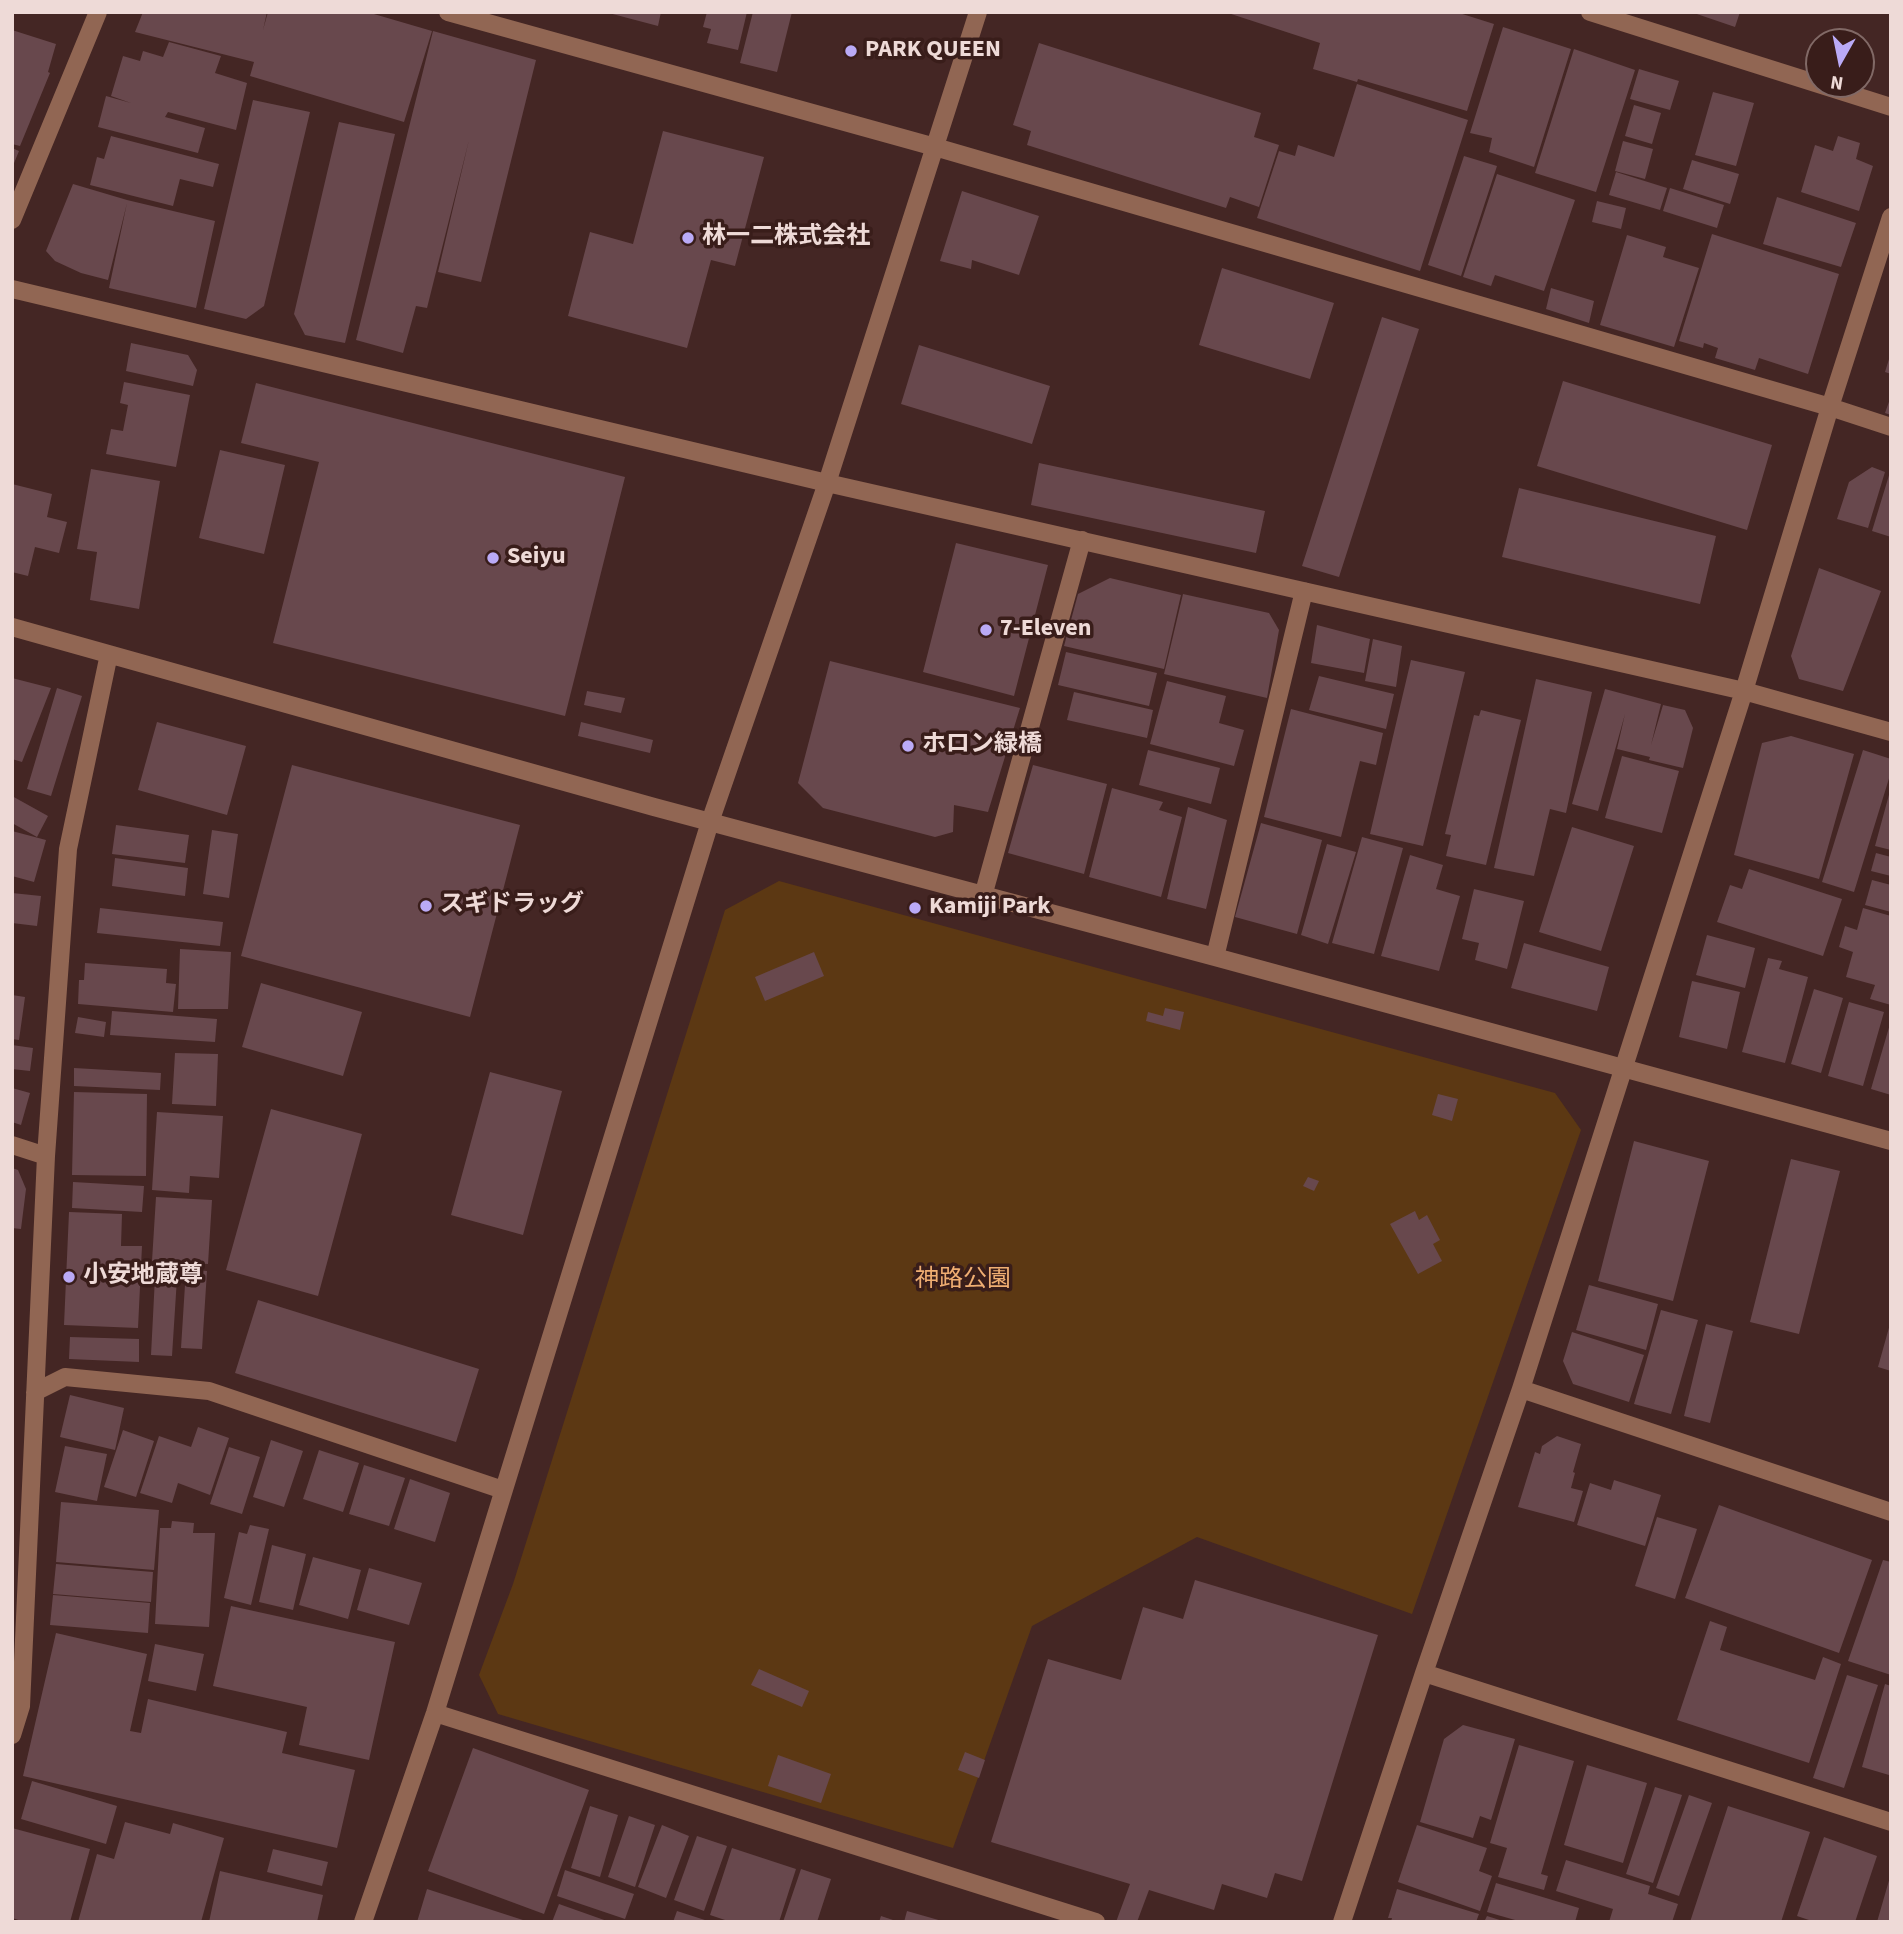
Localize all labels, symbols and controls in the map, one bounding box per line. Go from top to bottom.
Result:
north arrow [1805,28,1875,98]
place label: PARK QUEEN [865,37,1001,65]
marker: PARK QUEEN [843,43,859,59]
text: N [1829,68,1845,97]
place label: 林一二株式会社 [702,224,870,252]
marker: 林一二株式会社 [680,230,696,246]
place label: Seiyu [507,544,566,572]
marker: Seiyu [485,550,501,566]
place label: 7-Eleven [1000,616,1091,644]
marker: 7-Eleven [978,622,994,638]
place label: ホロン緑橋 [922,732,1042,760]
marker: ホロン緑橋 [900,738,916,754]
place label: スギドラッグ [440,892,584,920]
place label: Kamiji Park [929,894,1051,922]
marker: スギドラッグ [418,898,434,914]
marker: Kamiji Park [907,900,923,916]
place label: 小安地蔵尊 [83,1263,203,1291]
park label: 神路公園 [915,1267,1011,1295]
marker: 小安地蔵尊 [61,1269,77,1285]

